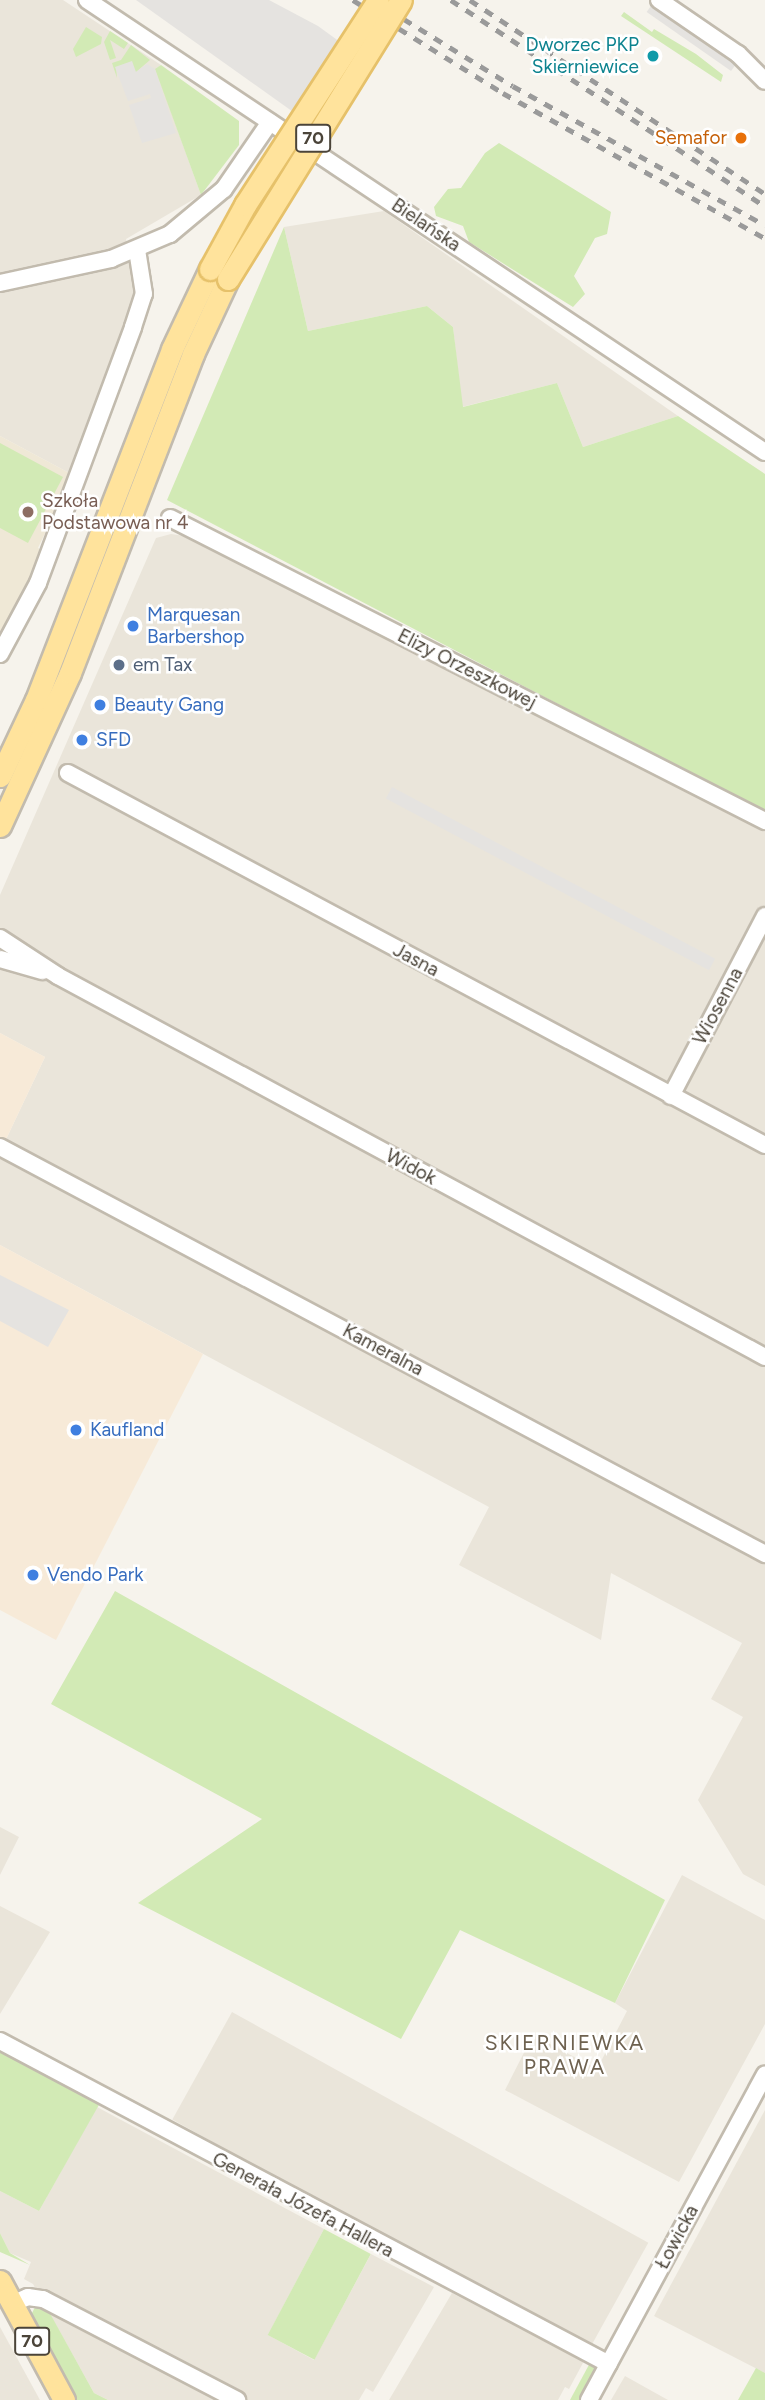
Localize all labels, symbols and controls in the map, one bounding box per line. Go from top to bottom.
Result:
place label: Dworzec PKP Skierniewice [526,34,639,78]
marker: Dworzec PKP Skierniewice [645,48,661,64]
road number: 70 [294,124,332,153]
place label: Semafor [655,127,727,149]
marker: Semafor [733,130,749,146]
street label: Bielańska [387,194,465,256]
place label: Szkoła Podstawowa nr 4 [42,490,189,534]
marker: Szkoła Podstawowa nr 4 [20,504,36,520]
place label: Marquesan Barbershop [147,604,244,648]
marker: Marquesan Barbershop [125,618,141,634]
street label: Elizy Orzeszkowej [394,624,540,714]
place label: em Tax [133,654,192,676]
marker: em Tax [111,657,127,673]
place label: Beauty Gang [114,694,224,716]
marker: Beauty Gang [92,697,108,713]
place label: SFD [96,729,131,751]
marker: SFD [74,732,90,748]
street label: Jasna [389,939,443,981]
street label: Wiosenna [688,964,748,1048]
street label: Widok [382,1144,440,1190]
street label: Kameralna [339,1319,427,1381]
place label: Kaufland [90,1419,164,1441]
marker: Kaufland [68,1422,84,1438]
place label: Vendo Park [47,1564,143,1586]
marker: Vendo Park [25,1567,41,1583]
district label: SKIERNIEWKA PRAWA [486,2030,644,2080]
street label: Generała Józefa Hallera [208,2147,398,2263]
street label: Łowicka [651,2201,703,2273]
road number: 70 [13,2326,51,2356]

